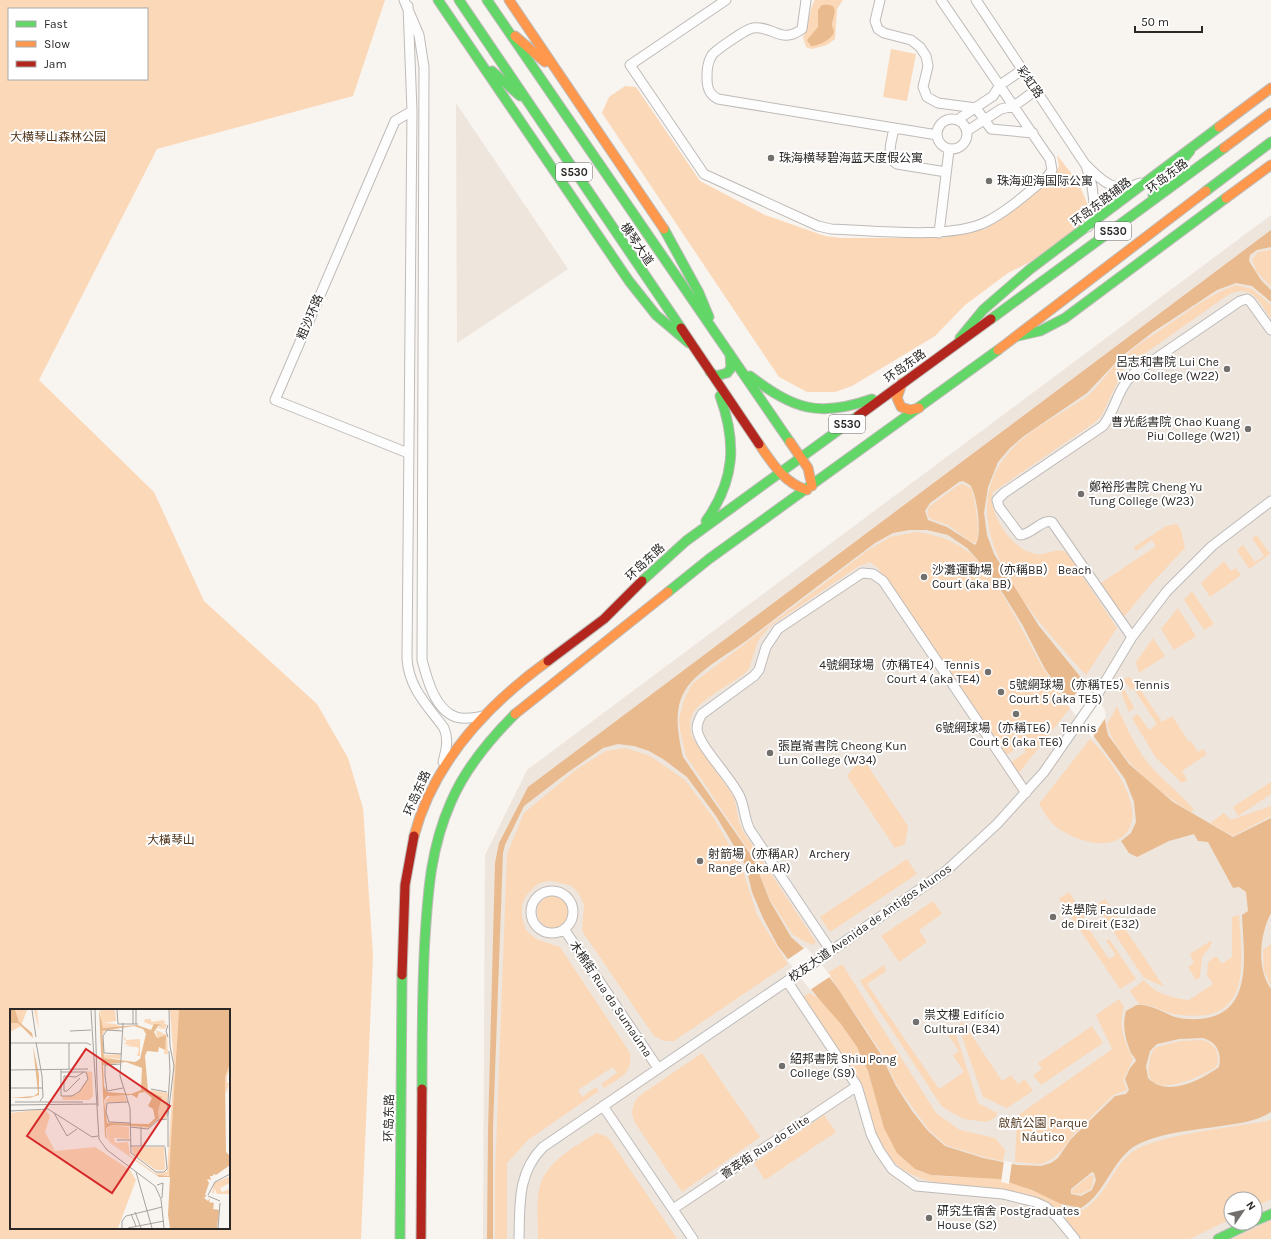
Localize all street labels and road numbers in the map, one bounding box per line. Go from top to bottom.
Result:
street label: 彩虹路 [1014,63,1046,101]
street label: 环岛东路 [1144,156,1190,196]
road number: S530 [556,163,592,181]
street label: 环岛东路辅路 [1068,175,1134,229]
street label: 横琴大道 [618,220,656,268]
road number: S530 [1095,222,1131,240]
street label: 粗沙环路 [294,292,326,342]
street label: 环岛东路 [881,346,929,386]
road number: S530 [829,415,865,433]
street label: 环岛东路 [623,541,667,583]
street label: 环岛东路 [401,768,433,818]
street label: 校友大道 Avenida de Antigos Alunos [786,861,954,985]
street label: 木棉街 Rua da Sumaúma [567,938,655,1060]
street label: 环岛东路 [382,1094,396,1142]
street label: 薈萃街 Rua do Elite [718,1112,812,1182]

